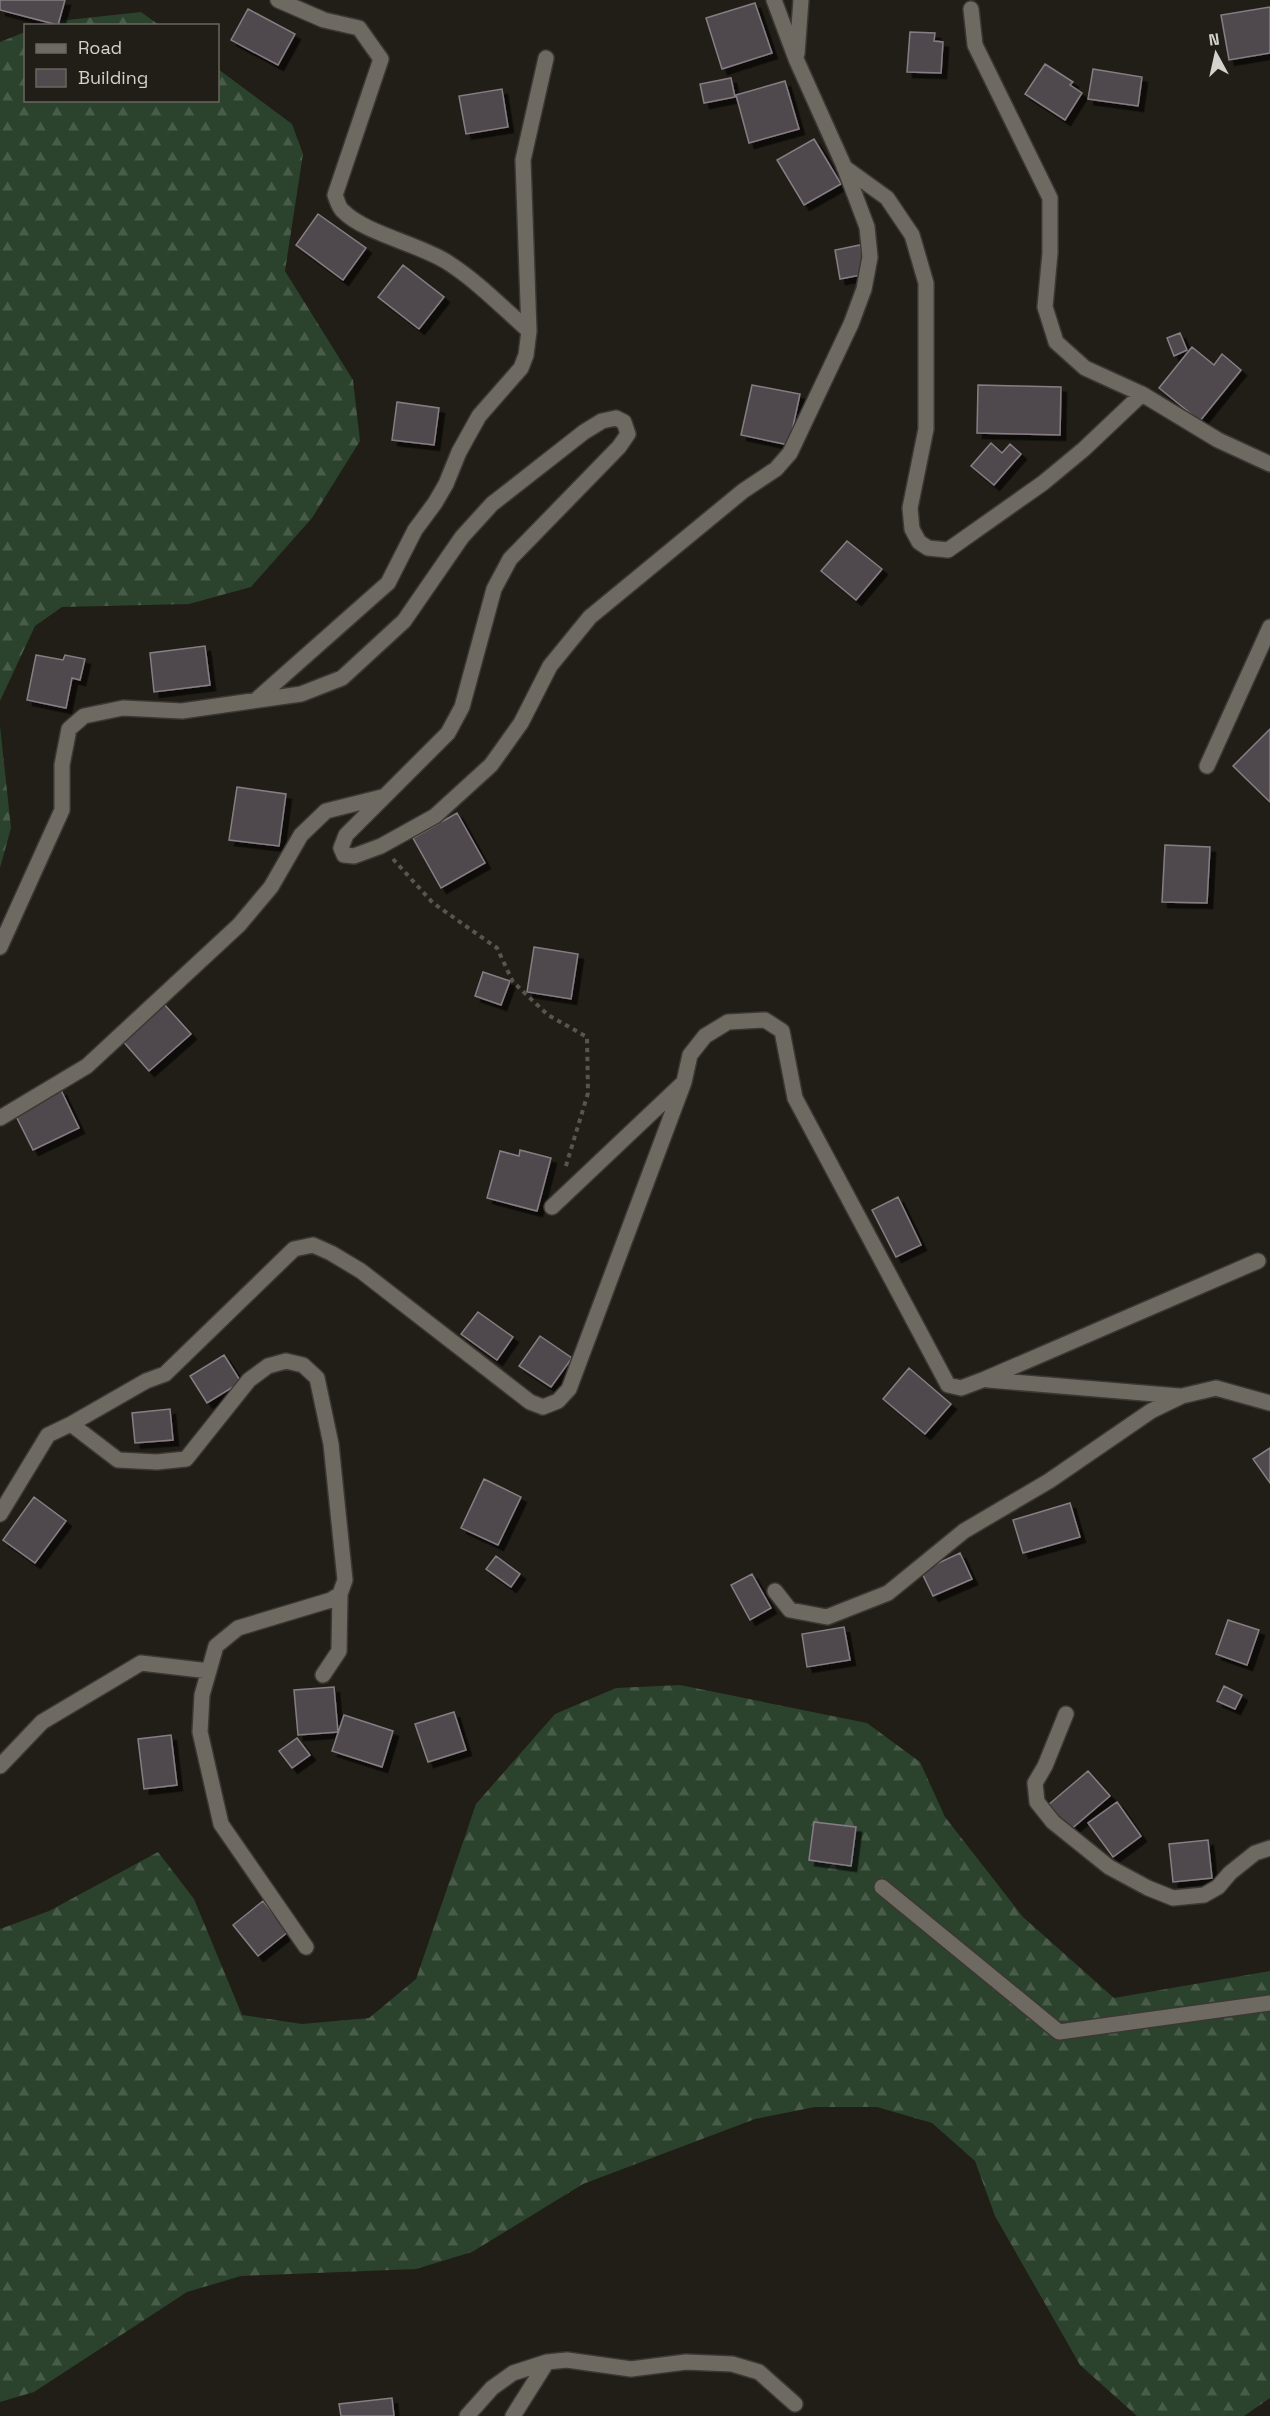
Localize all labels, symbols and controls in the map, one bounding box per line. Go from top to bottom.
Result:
legend [24,24,219,102]
north arrow [1186,24,1246,84]
text: N [1207,28,1221,51]
text: Road [78,36,122,59]
text: Building [78,66,148,89]

